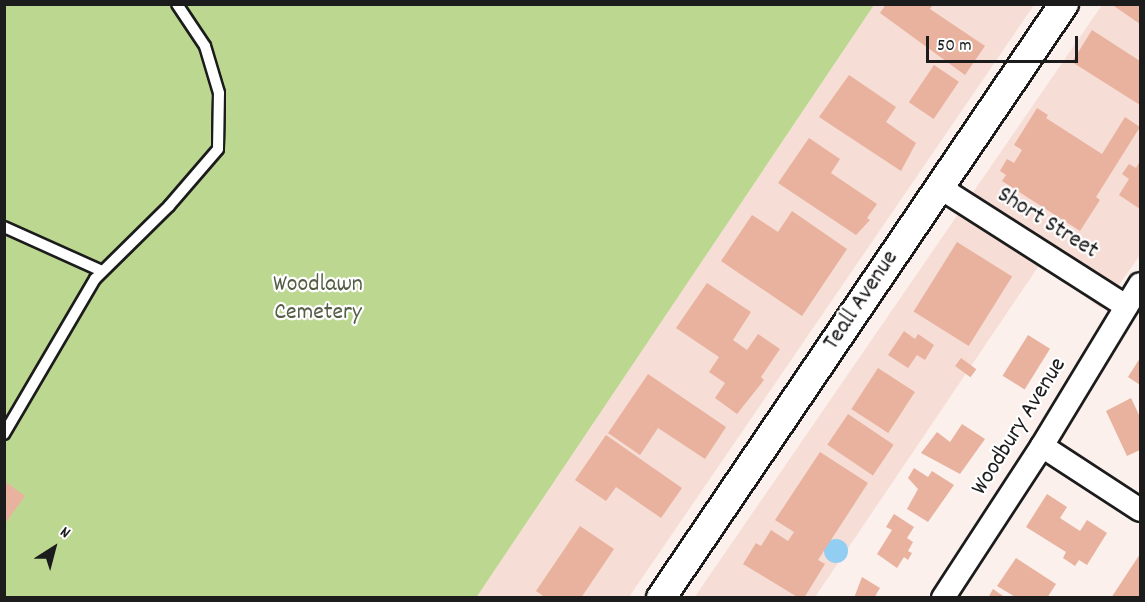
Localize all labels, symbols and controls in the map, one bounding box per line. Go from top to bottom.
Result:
scale bar [929,24,1080,62]
text: 50 m [937,34,972,59]
street label: Short Street [991,182,1103,266]
street label: Teall Avenue [818,246,906,356]
park label: Woodlawn Cemetery [273,272,363,328]
street label: Woodbury Avenue [966,353,1074,501]
north arrow [24,518,84,578]
text: N [55,521,75,545]

